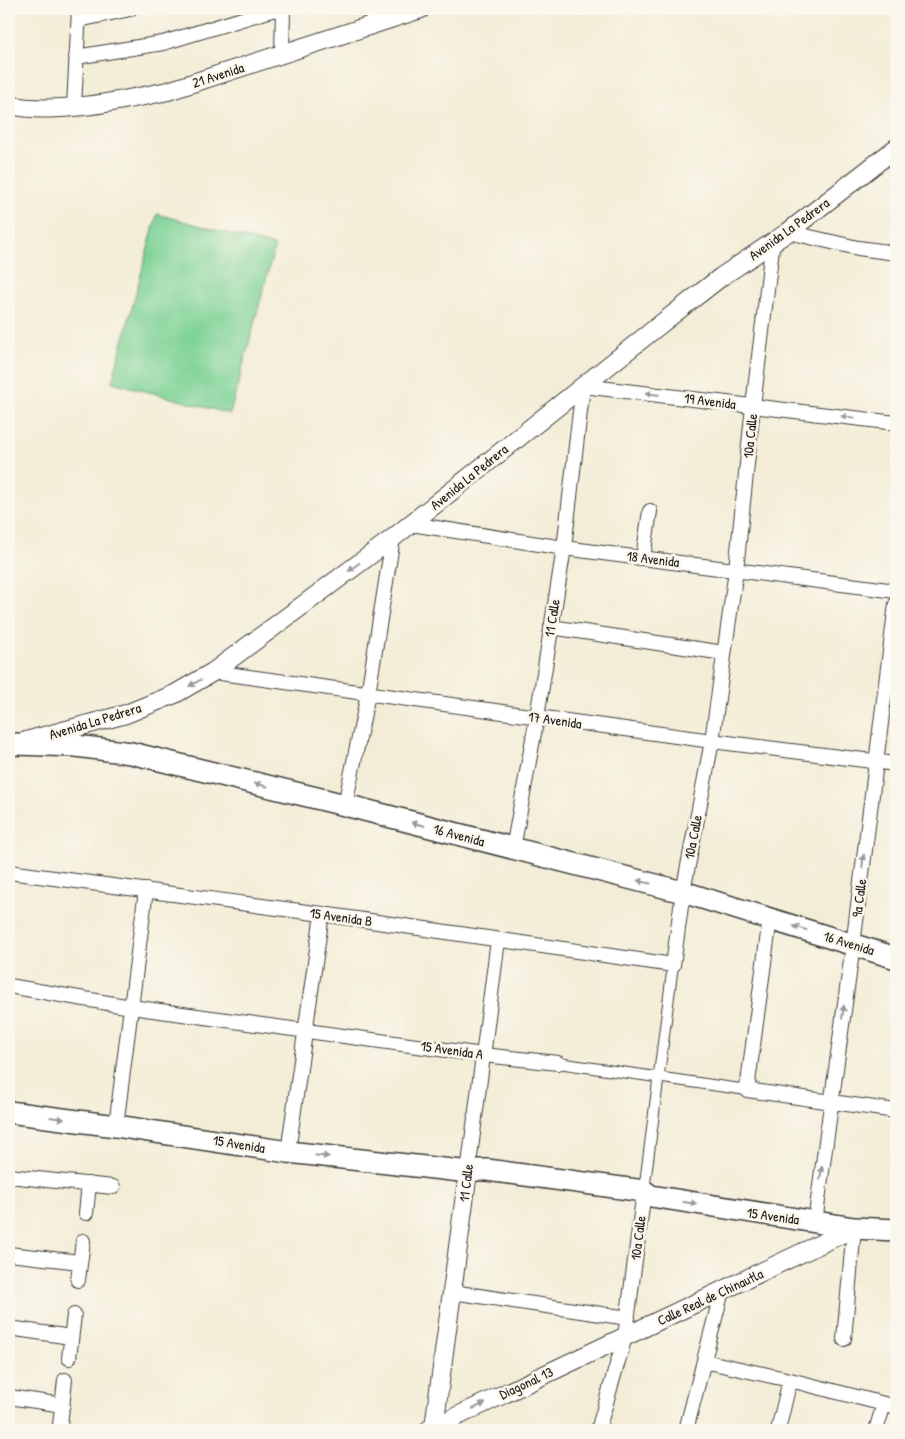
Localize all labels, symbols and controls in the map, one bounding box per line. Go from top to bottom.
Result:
street label: 21 Avenida [190,57,247,92]
street label: Avenida La Pedrera [745,193,833,264]
street label: 19 Avenida [683,388,737,413]
one-way arrow [643,390,659,398]
street label: 10a Calle [738,412,761,459]
one-way arrow [840,413,856,421]
street label: Avenida La Pedrera [426,439,512,514]
street label: 18 Avenida [626,546,681,571]
one-way arrow [347,562,361,572]
street label: 11 Calle [539,597,564,638]
one-way arrow [188,678,201,687]
street label: Avenida La Pedrera [47,697,144,744]
street label: 17 Avenida [527,706,583,733]
one-way arrow [253,781,268,789]
street label: 10a Calle [679,813,706,861]
street label: 16 Avenida [431,819,487,851]
one-way arrow [411,820,426,828]
one-way arrow [859,853,867,869]
street label: 9a Calle [847,877,870,918]
one-way arrow [636,878,651,886]
street label: 15 Avenida B [309,903,374,930]
one-way arrow [792,923,807,931]
street label: 16 Avenida [821,926,877,959]
one-way arrow [840,1004,848,1020]
street label: 15 Avenida A [420,1036,485,1063]
one-way arrow [49,1114,65,1122]
street label: 15 Avenida [212,1130,267,1157]
one-way arrow [314,1152,330,1160]
street label: 11 Calle [454,1162,477,1203]
one-way arrow [818,1165,826,1181]
one-way arrow [682,1199,698,1207]
street label: 15 Avenida [746,1202,801,1229]
street label: 10a Calle [625,1214,650,1261]
street label: Calle Real de Chinautla [654,1263,766,1329]
street label: Diagonal 13 [496,1362,556,1404]
one-way arrow [472,1402,486,1410]

